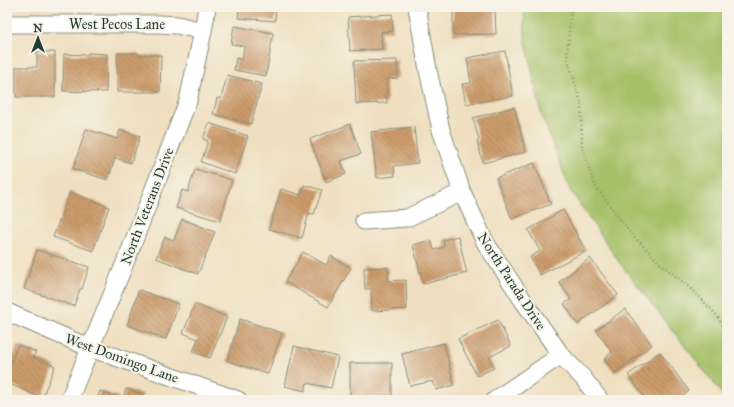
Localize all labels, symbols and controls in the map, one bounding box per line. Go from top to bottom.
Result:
street label: West Pecos Lane [69,16,165,33]
north arrow [18,18,58,58]
text: N [33,22,43,35]
street label: North Veterans Drive [117,145,178,267]
street label: North Parada Drive [474,229,550,333]
street label: West Domingo Lane [63,330,181,387]

